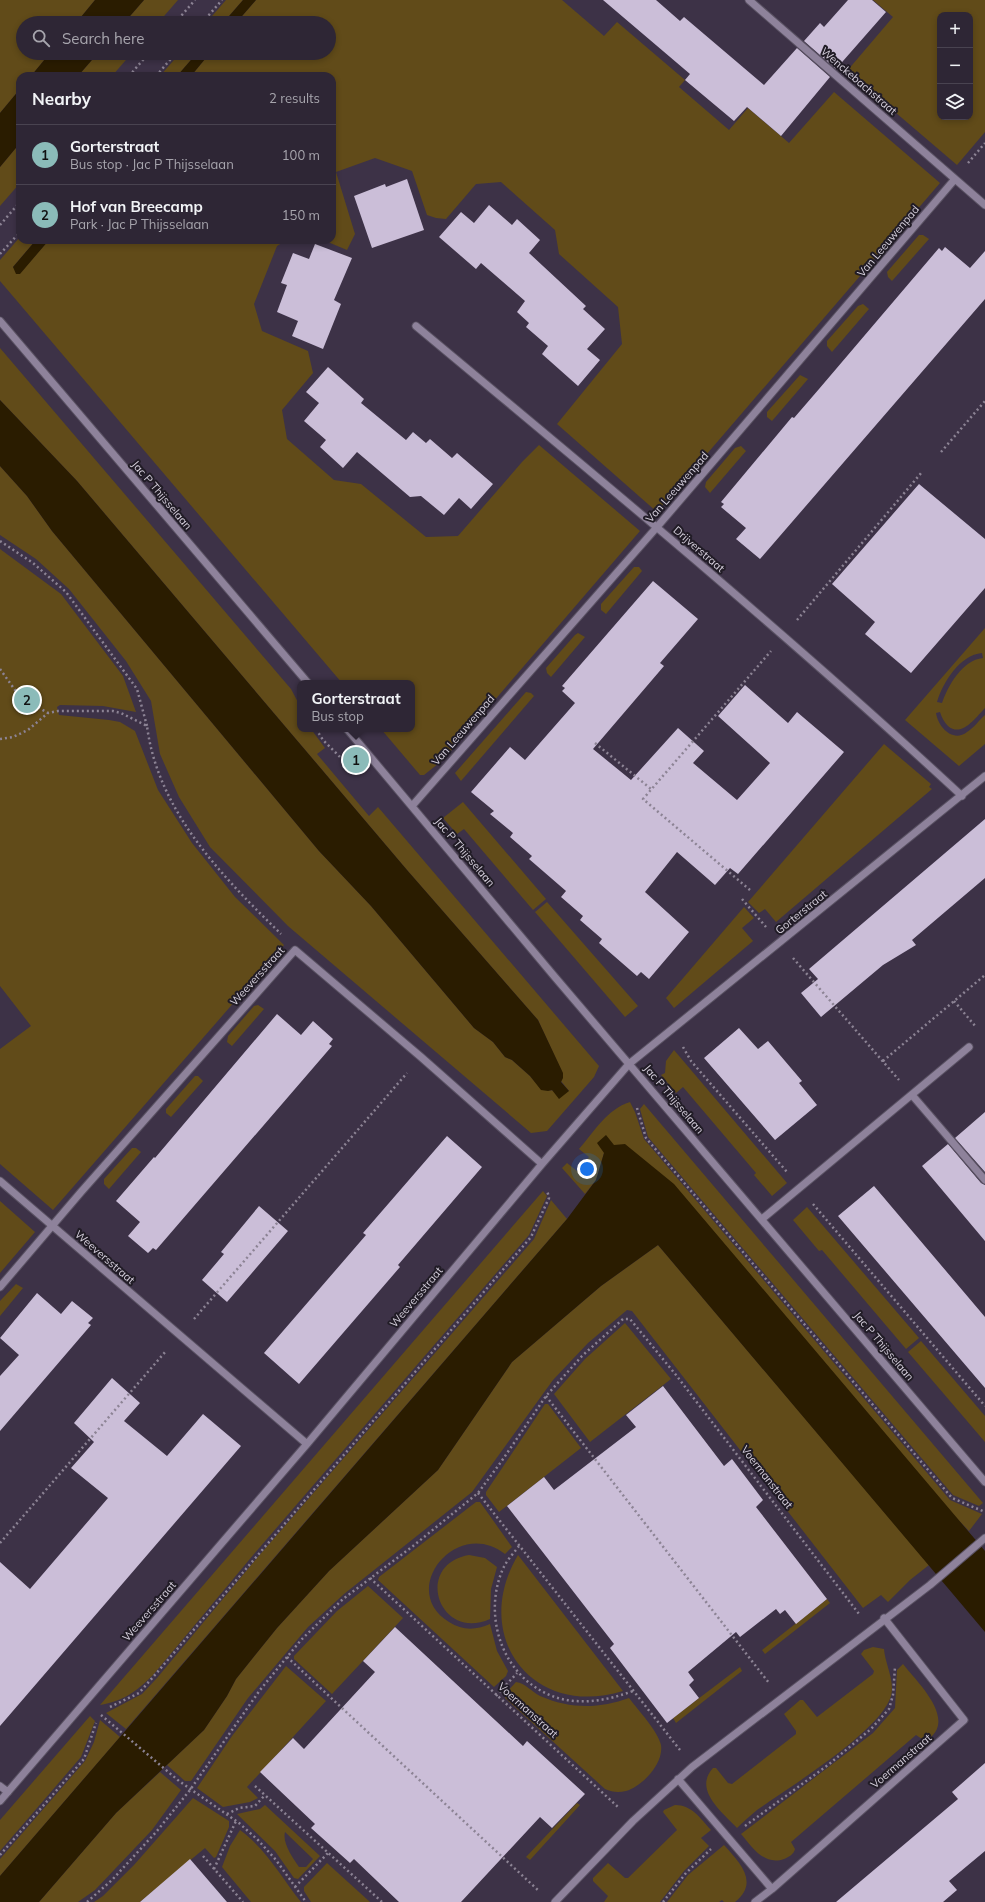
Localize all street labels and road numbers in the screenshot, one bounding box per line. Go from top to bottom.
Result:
street label: Wenckebachstraat [818,44,900,118]
street label: Van Leeuwenpad [854,202,922,280]
street label: Van Leeuwenpad [643,449,711,525]
street label: Jac P Thijsselaan [129,458,195,532]
street label: Drijverstraat [670,523,728,575]
street label: Van Leeuwenpad [429,692,497,768]
street label: Jac P Thijsselaan [432,815,498,889]
street label: Gorterstraat [772,887,830,937]
street label: Weeversstraat [227,943,287,1009]
street label: Jac P Thijsselaan [641,1062,707,1136]
street label: Weeversstraat [72,1227,138,1287]
street label: Weeversstraat [387,1264,446,1330]
street label: Jac P Thijsselaan [851,1309,917,1383]
street label: Voermanstraat [738,1443,796,1511]
street label: Weeversstraat [119,1578,179,1644]
street label: Voermanstraat [495,1679,561,1741]
street label: Voermanstraat [868,1731,934,1791]

